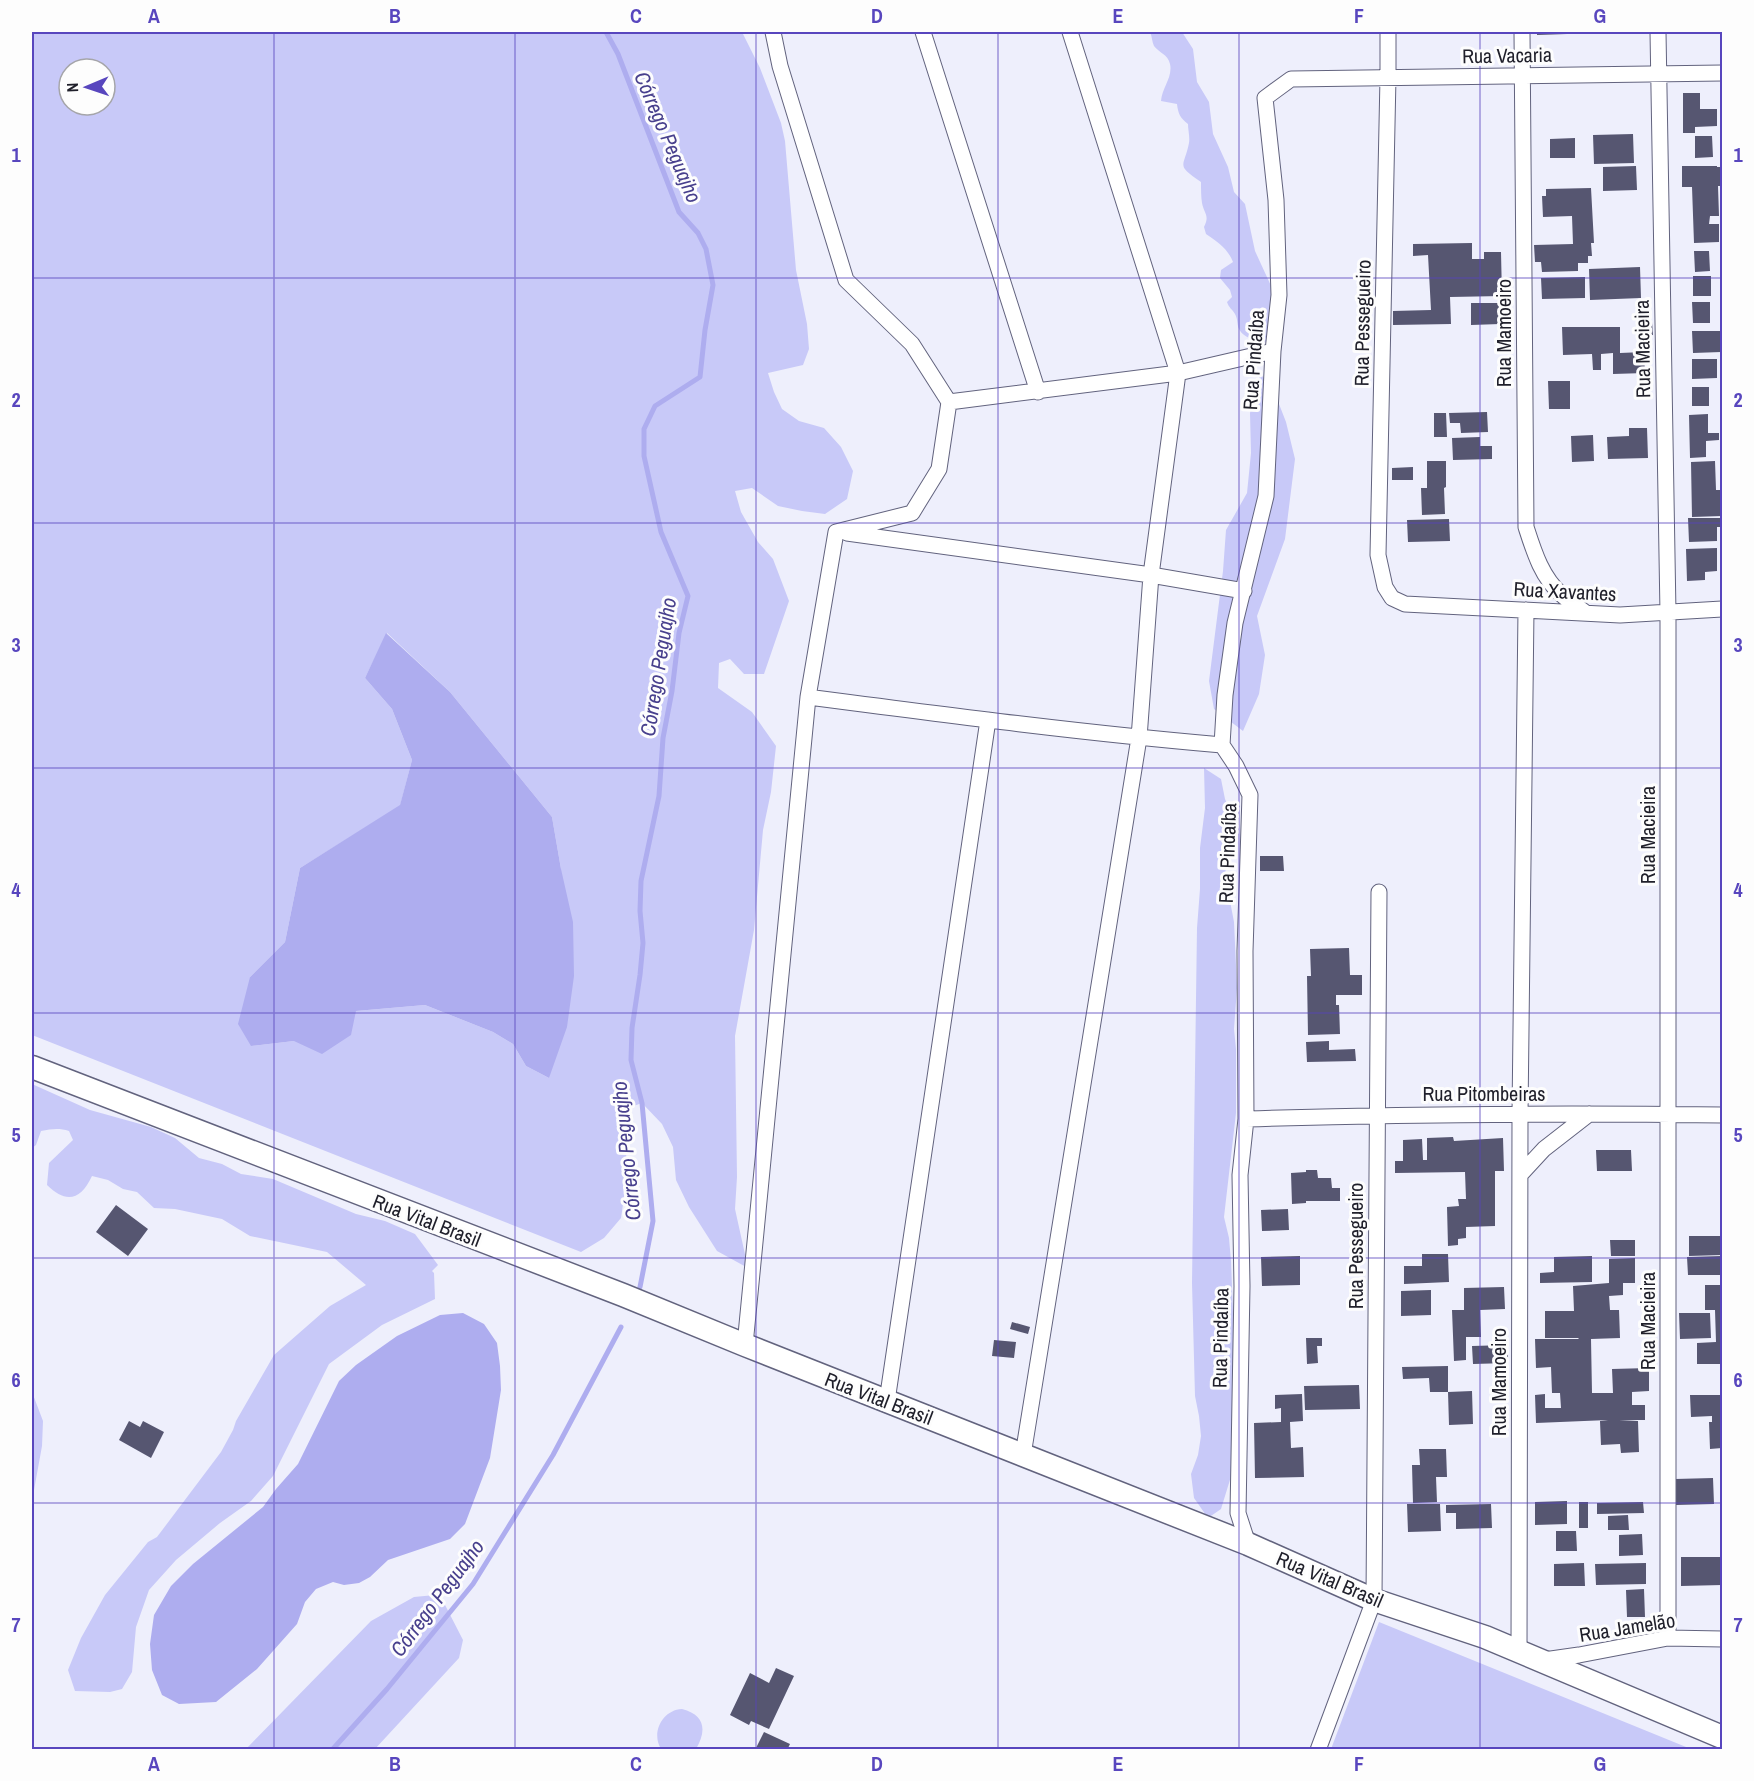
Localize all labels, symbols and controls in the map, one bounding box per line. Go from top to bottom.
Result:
text: A [148,2,160,29]
text: B [389,2,401,29]
text: C [630,2,642,29]
text: D [871,2,883,29]
text: E [1113,2,1124,29]
text: F [1354,2,1364,29]
text: G [1594,2,1606,29]
street label: Rua Vacaria [1462,41,1552,69]
north arrow [57,57,117,117]
water label: Córrego Peguajho [627,67,709,207]
text: N [61,82,83,93]
text: 1 [11,141,21,168]
text: 1 [1733,141,1743,168]
street label: Rua Pessegueiro [1347,259,1377,387]
street label: Rua Mamoeiro [1490,279,1517,387]
street label: Rua Macieira [1628,300,1656,398]
street label: Rua Pindaíba [1236,309,1270,411]
text: 2 [11,386,21,413]
text: 2 [1733,386,1743,413]
street label: Rua Xavantes [1513,575,1617,607]
water label: Córrego Peguajho [633,596,683,738]
text: 3 [11,631,21,658]
text: 3 [1733,631,1743,658]
street label: Rua Macieira [1634,786,1661,884]
street label: Rua Pindaíba [1212,802,1242,904]
text: 4 [11,876,21,903]
text: 4 [1733,876,1743,903]
water label: Córrego Peguajho [604,1080,648,1222]
street label: Rua Pitombeiras [1422,1080,1546,1107]
text: 5 [11,1121,21,1148]
text: 5 [1733,1121,1743,1148]
street label: Rua Pessegueiro [1342,1183,1369,1309]
street label: Rua Vital Brasil [369,1187,485,1253]
street label: Rua Macieira [1634,1272,1661,1370]
street label: Rua Pindaíba [1206,1288,1234,1388]
street label: Rua Mamoeiro [1485,1328,1512,1436]
street label: Rua Vital Brasil [821,1365,937,1431]
text: 6 [11,1366,21,1393]
text: 6 [1733,1366,1743,1393]
water label: Córrego Peguajho [383,1533,491,1663]
street label: Rua Vital Brasil [1272,1544,1388,1614]
street label: Rua Jamelão [1577,1606,1677,1648]
text: 7 [11,1611,21,1638]
text: 7 [1733,1611,1743,1638]
text: A [148,1750,160,1777]
text: B [389,1750,401,1777]
text: C [630,1750,642,1777]
text: D [871,1750,883,1777]
text: E [1113,1750,1124,1777]
text: F [1354,1750,1364,1777]
text: G [1594,1750,1606,1777]

